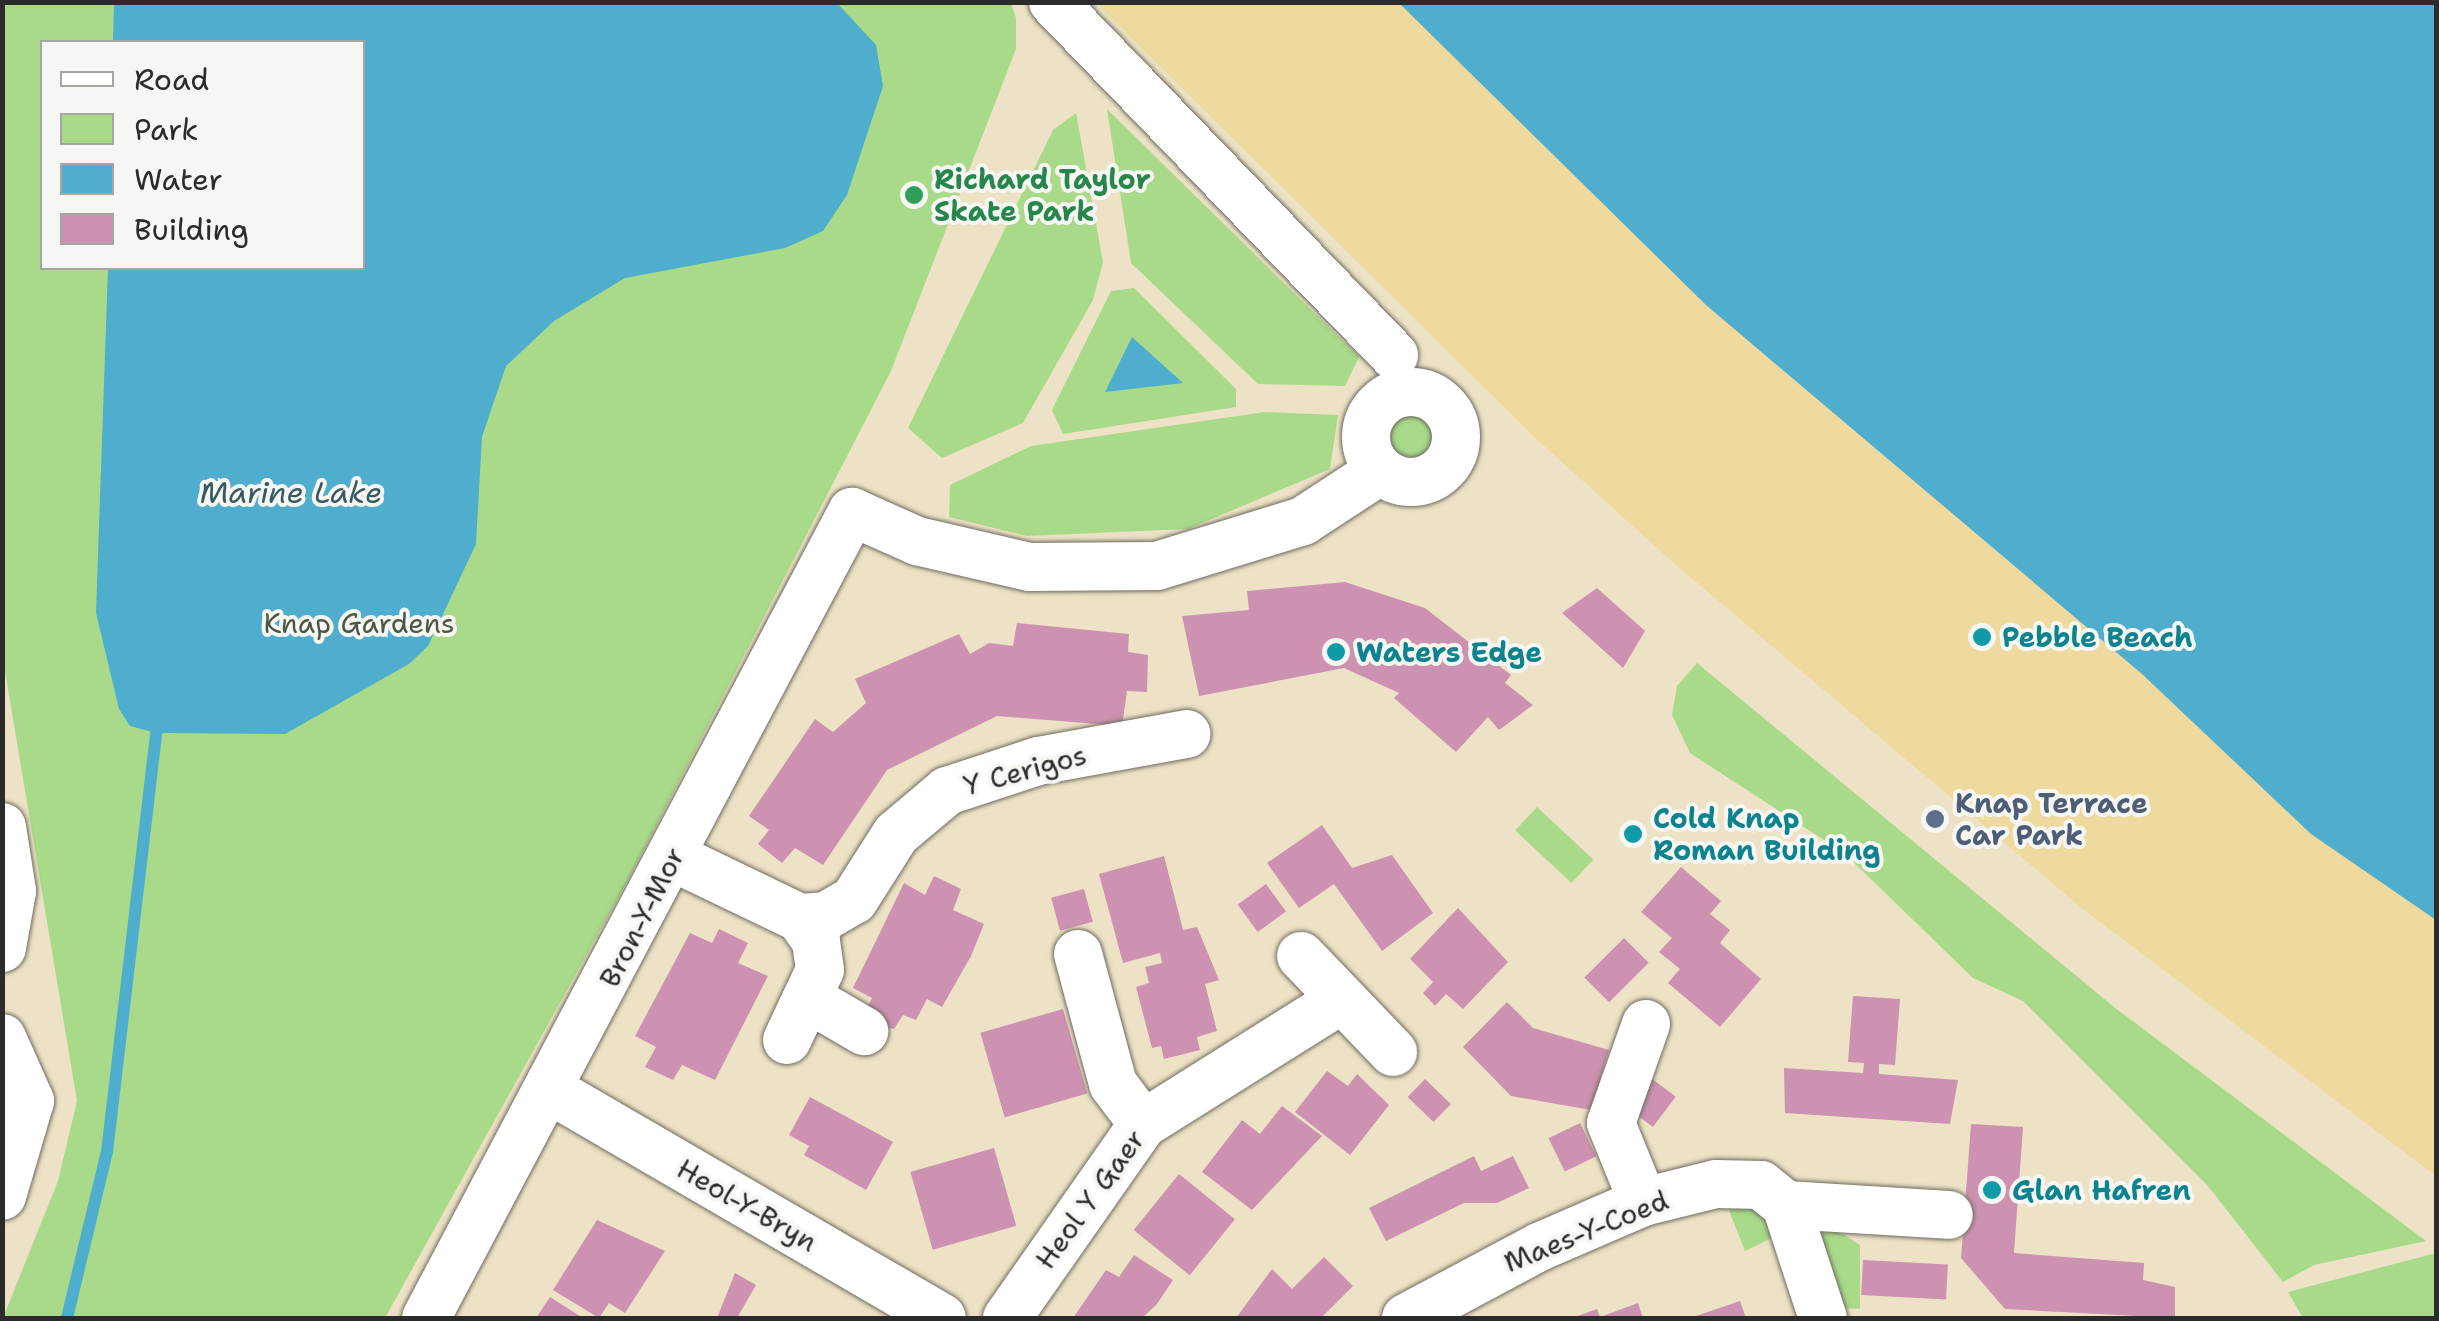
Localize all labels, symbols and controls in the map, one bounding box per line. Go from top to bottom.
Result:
legend [40,40,365,270]
text: Road [134,59,209,100]
text: Park [134,109,198,150]
text: Water [134,159,223,200]
place label: Richard Taylor Skate Park [934,162,1151,228]
marker: Richard Taylor Skate Park [903,184,925,206]
text: Building [134,209,249,250]
water label: Marine Lake [200,475,382,511]
park label: Knap Gardens [263,606,455,640]
place label: Pebble Beach [2002,620,2193,654]
marker: Pebble Beach [1971,626,1993,648]
place label: Waters Edge [1356,635,1542,669]
marker: Waters Edge [1325,641,1347,663]
street label: Y Cerigos [960,738,1090,802]
place label: Knap Terrace Car Park [1955,786,2148,852]
place label: Cold Knap Roman Building [1653,801,1881,867]
marker: Knap Terrace Car Park [1924,808,1946,830]
marker: Cold Knap Roman Building [1622,823,1644,845]
street label: Bron-Y-Mor [592,841,692,993]
street label: Heol Y Gaer [1028,1123,1152,1275]
street label: Heol-Y-Bryn [671,1151,823,1259]
place label: Glan Hafren [2012,1173,2191,1207]
marker: Glan Hafren [1981,1179,2003,1201]
street label: Maes-Y-Coed [1499,1183,1673,1279]

